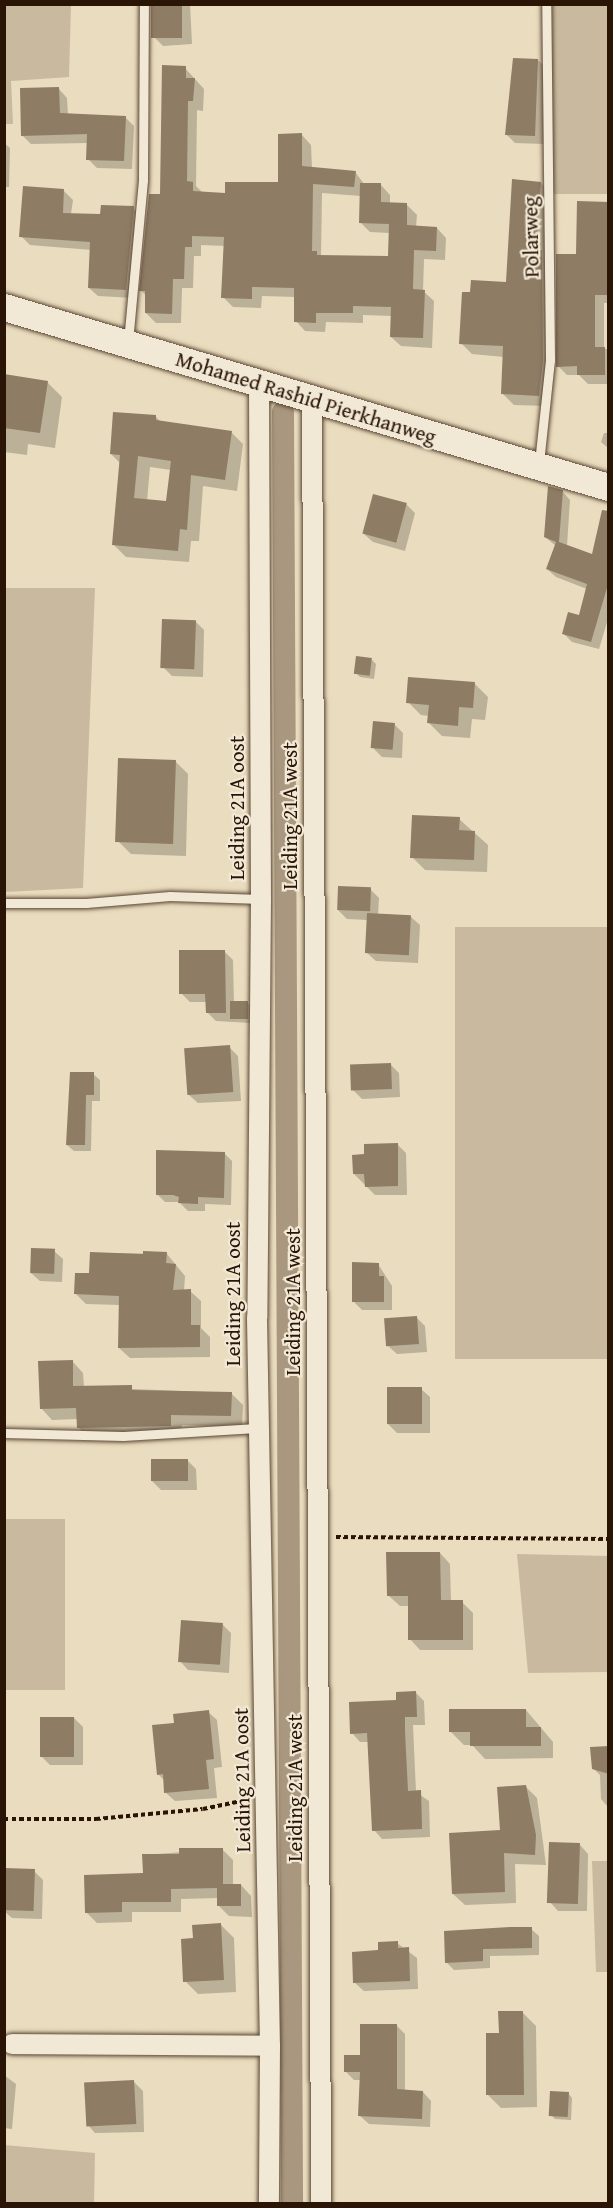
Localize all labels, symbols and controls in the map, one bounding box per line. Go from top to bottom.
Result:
street label: Polarweg [518,196,544,278]
street label: Mohamed Rashid Pierkhanweg [173,346,439,450]
street label: Leiding 21A oost [224,736,250,880]
street label: Leiding 21A west [277,742,303,890]
street label: Leiding 21A oost [220,1222,246,1366]
street label: Leiding 21A west [280,1228,306,1376]
street label: Leiding 21A oost [228,1707,256,1853]
street label: Leiding 21A west [282,1714,308,1862]

